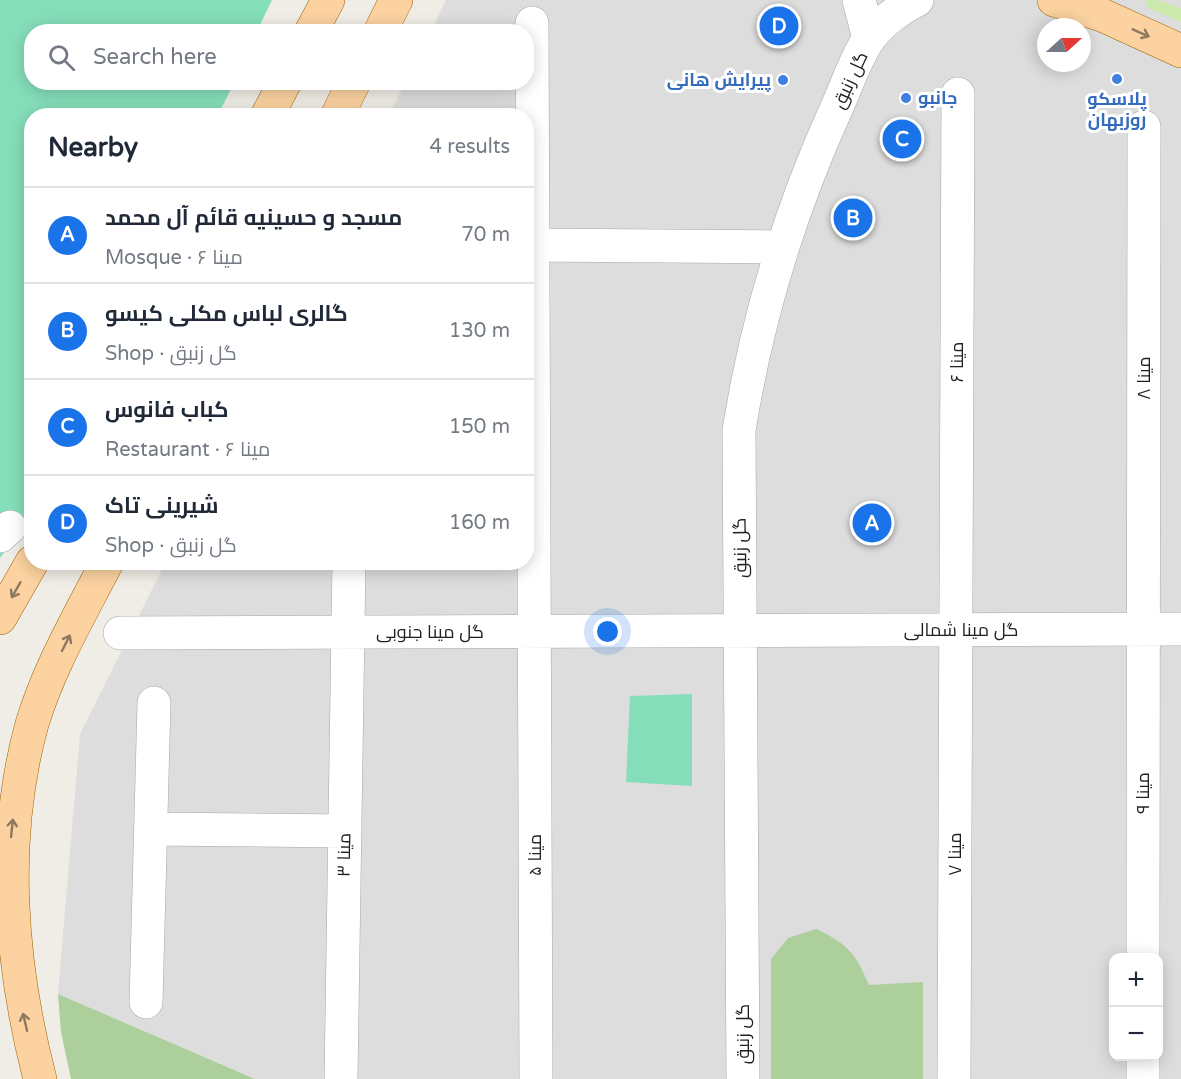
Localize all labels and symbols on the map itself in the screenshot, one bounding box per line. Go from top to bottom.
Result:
pin: D [760,3,798,48]
north arrow [1037,18,1091,72]
one-way arrow [1132,27,1150,39]
street label: گل زنبق [827,48,874,112]
place label: پیرایش هانی [667,69,771,92]
marker: پلاسکو روزبهان [1110,72,1124,86]
marker: پیرایش هانی [776,73,790,87]
place label: جانبو [918,87,957,109]
place label: پلاسکو روزبهان [1087,88,1147,131]
marker: جانبو [899,91,913,105]
pin: C [882,116,922,162]
pin: B [834,196,872,240]
street label: مینا ۶ [946,342,968,382]
street label: مینا ۸ [1133,356,1155,400]
pin: A [852,500,892,546]
street label: گل زنبق [728,518,753,578]
one-way arrow [10,581,22,598]
your location [593,617,622,646]
street label: گل مینا شمالی [904,619,1018,641]
street label: گل مینا جنوبی [376,621,484,643]
one-way arrow [61,634,72,652]
street label: مینا ۹ [1132,772,1154,814]
one-way arrow [7,819,18,839]
street label: مینا ۷ [944,832,966,876]
street label: مینا ۳ [333,833,355,877]
street label: مینا ۵ [524,834,546,876]
street label: گل زنبق [732,1004,755,1064]
one-way arrow [19,1013,31,1032]

